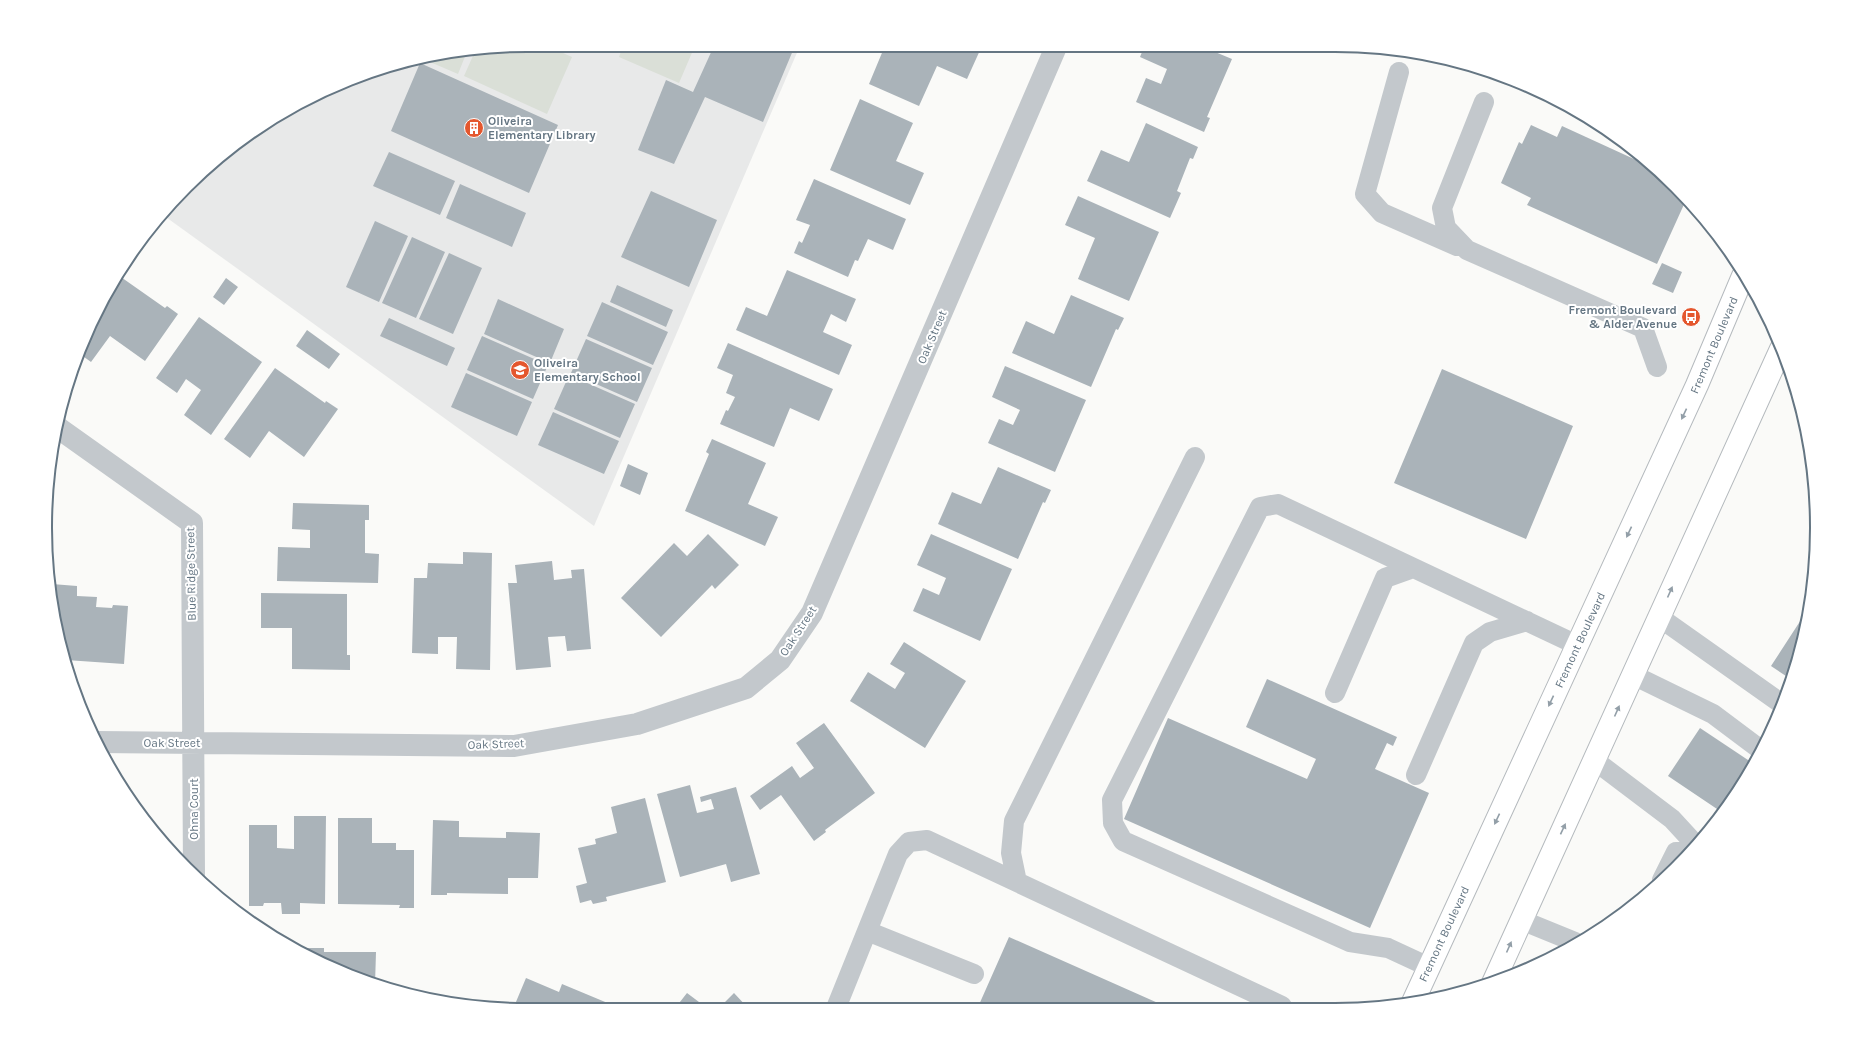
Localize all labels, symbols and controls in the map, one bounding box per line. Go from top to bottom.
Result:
place label: Oliveira Elementary Library [488,114,596,142]
building icon: Oliveira Elementary Library [463,117,485,139]
street label: Fremont Boulevard [1687,294,1741,396]
place label: Fremont Boulevard & Alder Avenue [1569,303,1677,331]
bus stop icon: Fremont Boulevard & Alder Avenue [1680,306,1702,328]
street label: Oak Street [914,308,950,366]
place label: Oliveira Elementary School [534,356,641,384]
school or university icon: Oliveira Elementary School [509,359,531,381]
one-way arrow [1680,409,1686,421]
street label: Blue Ridge Street [183,526,199,621]
one-way arrow [1626,527,1632,538]
one-way arrow [1667,586,1673,598]
street label: Fremont Boulevard [1552,590,1608,690]
street label: Oak Street [777,603,820,659]
one-way arrow [1548,696,1554,707]
one-way arrow [1614,704,1620,716]
street label: Oak Street [144,736,201,750]
street label: Oak Street [467,736,525,752]
street label: Ohna Court [187,778,201,840]
one-way arrow [1494,814,1500,825]
one-way arrow [1560,823,1566,834]
street label: Fremont Boulevard [1416,884,1472,984]
one-way arrow [1506,942,1512,953]

